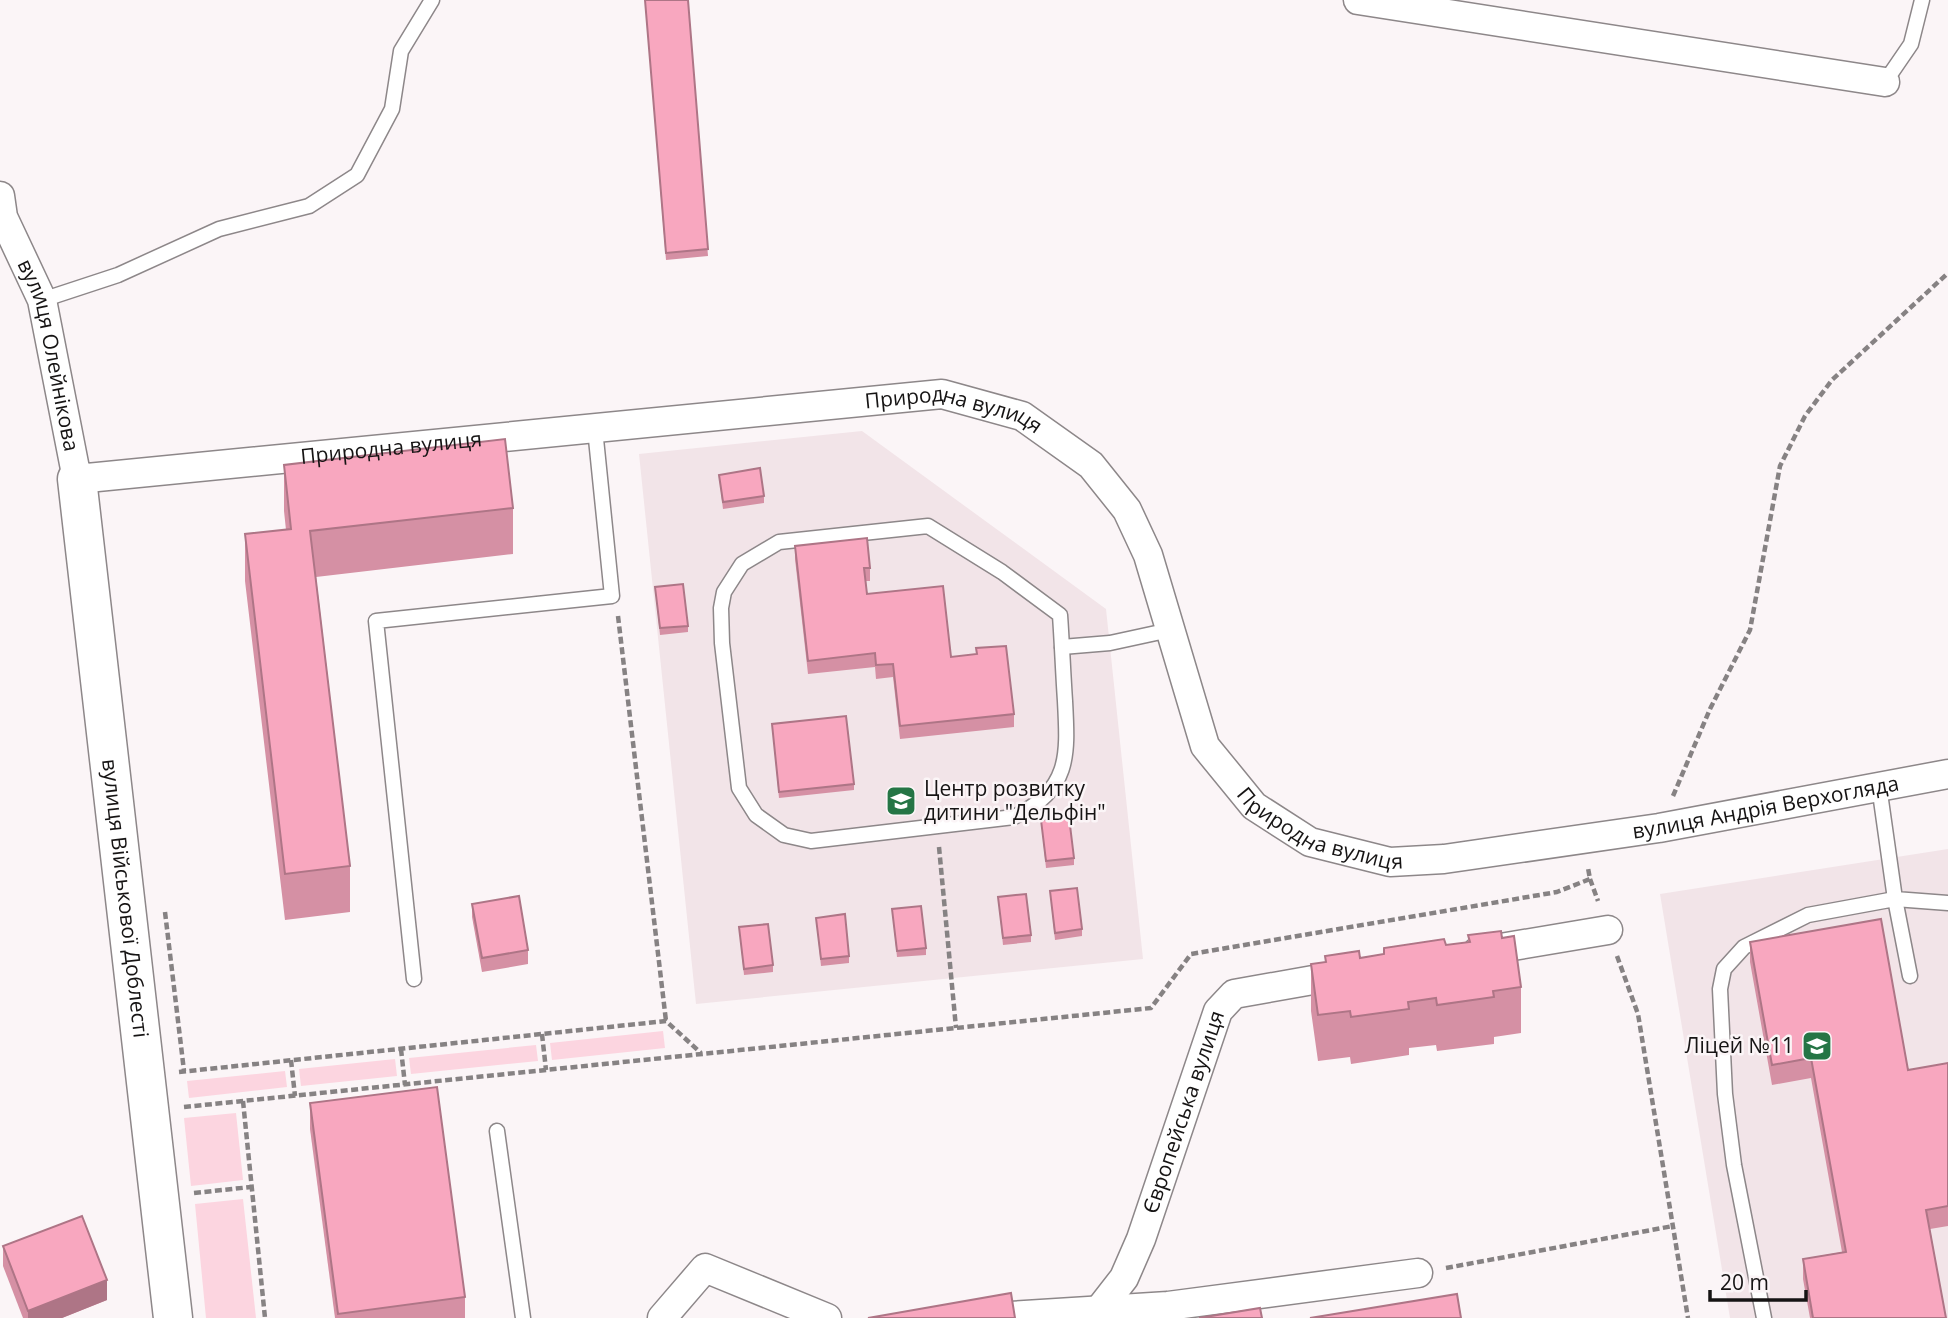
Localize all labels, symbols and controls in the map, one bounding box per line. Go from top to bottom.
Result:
street label: вулиця Олейнікова [12,254,86,454]
street label: Природна вулиця [863,379,1048,439]
street label: Природна вулиця [299,424,483,470]
street label: вулиця Військової Доблесті [96,757,156,1039]
street label: вулиця Андрія Верхогляда [1630,768,1901,845]
place label: Центр розвитку дитини "Дельфін" [924,774,1106,826]
street label: Природна вулиця [1231,781,1404,875]
school or university icon: Центр розвитку дитини "Дельфін" [884,784,918,818]
street label: Європейська вулиця [1136,1007,1230,1217]
school or university icon: Ліцей №11 [1800,1029,1834,1063]
place label: Ліцей №11 [1685,1031,1794,1059]
scale bar [1710,1258,1806,1302]
text: 20 m [1720,1268,1769,1296]

